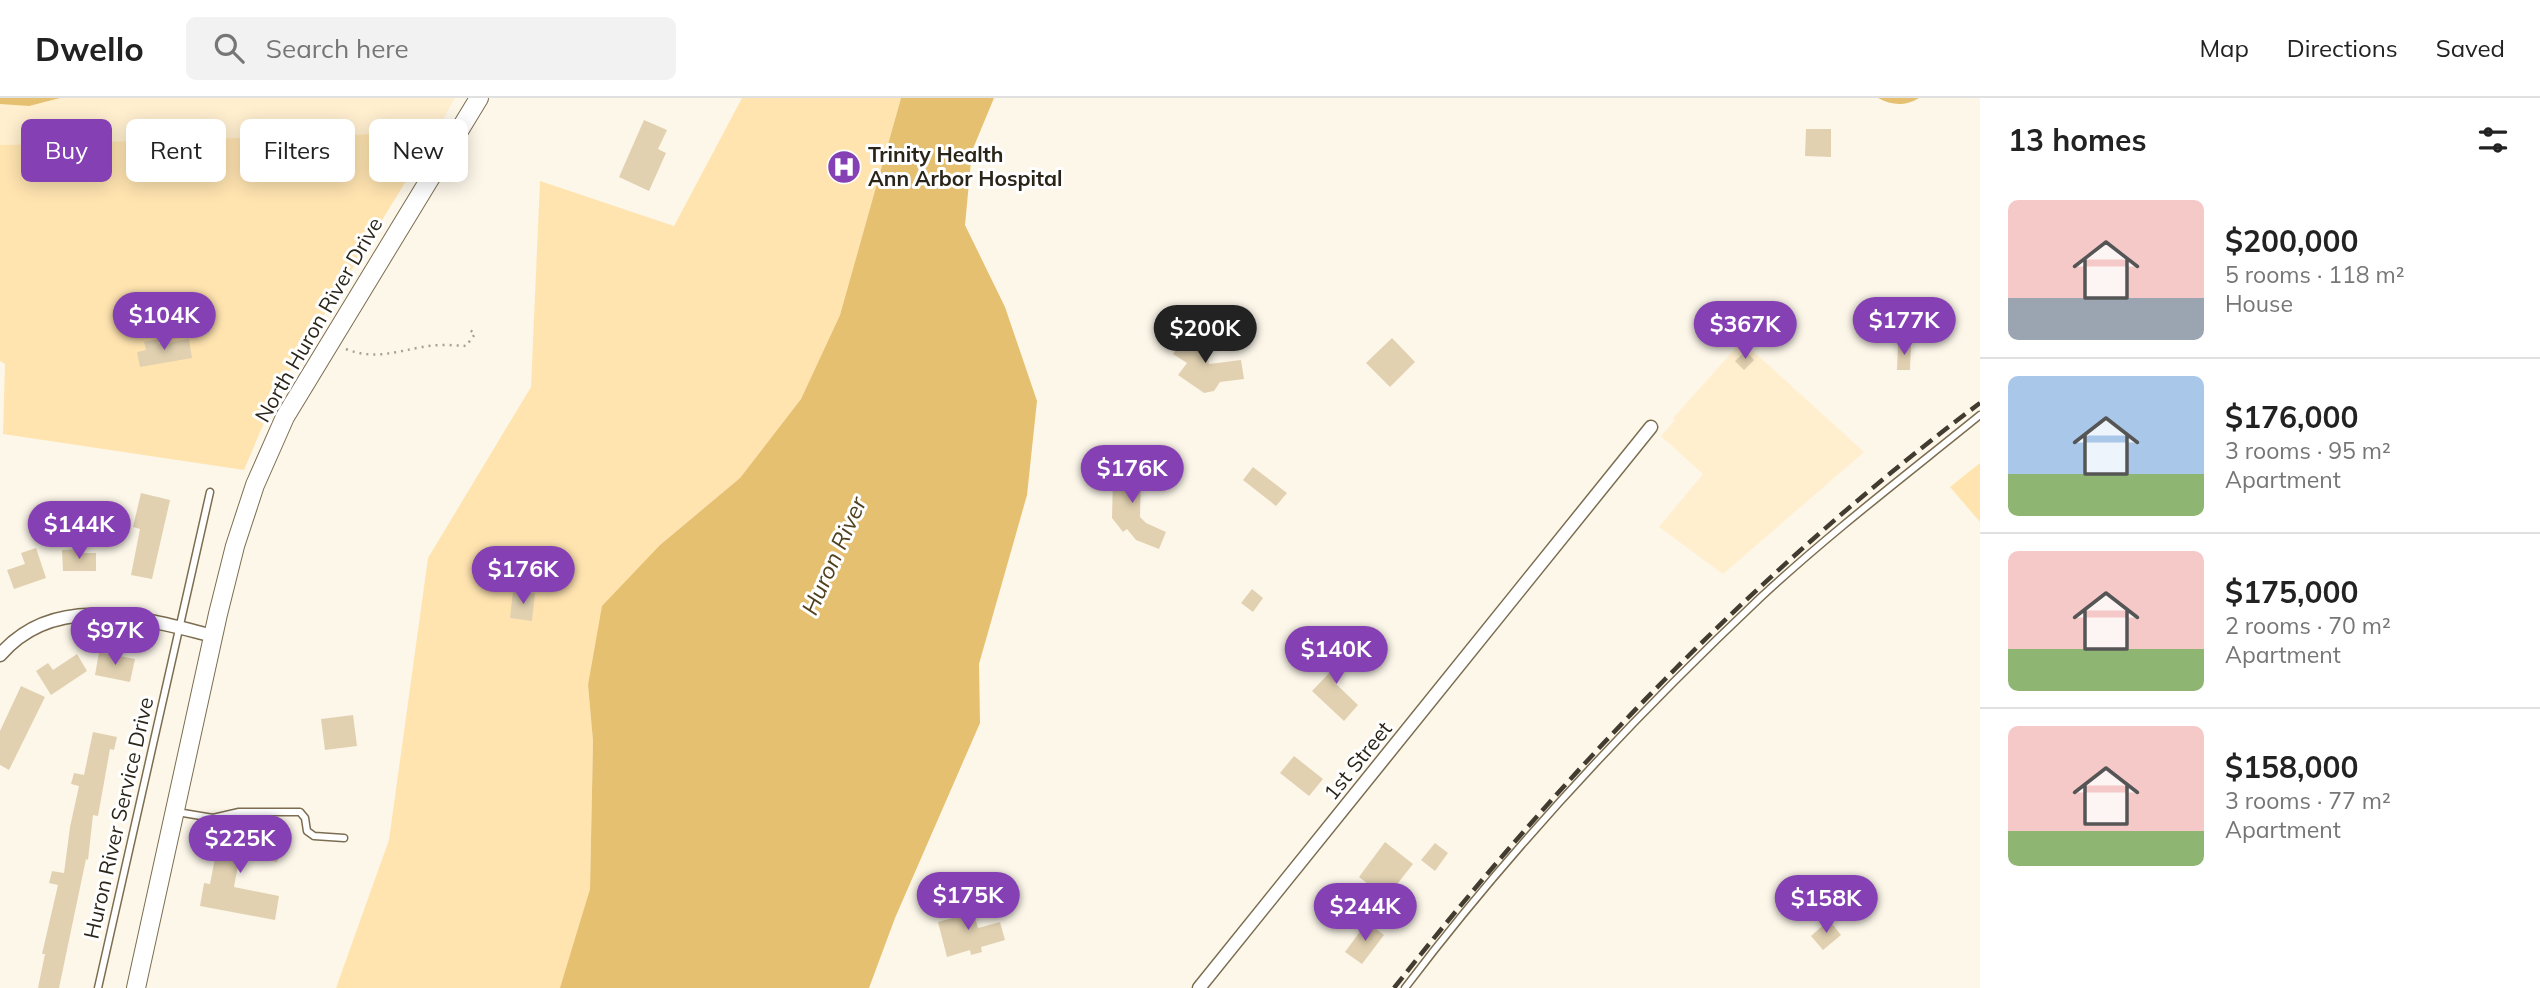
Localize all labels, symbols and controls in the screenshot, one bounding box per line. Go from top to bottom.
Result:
search box [186,17,676,80]
text: Dwello [35,28,144,69]
icon: search [210,29,248,67]
text: Search here [266,32,409,65]
text: Map [2199,33,2249,63]
text: Directions [2287,33,2398,63]
text: Saved [2436,33,2505,63]
chip: Buy [21,119,112,182]
chip: Rent [126,119,226,182]
chip: Filters [240,119,355,182]
chip: New [369,119,468,182]
text: 13 homes [2008,121,2147,159]
icon: filters [2474,121,2512,159]
place label: Trinity Health Ann Arbor Hospital [868,141,1062,191]
hospital icon: Trinity Health Ann Arbor Hospital [825,148,863,186]
street label: North Huron River Drive [249,212,387,427]
text: $200,000 [2225,222,2358,260]
icon: home [2064,228,2148,312]
text: 5 rooms · 118 m² [2225,260,2405,289]
text: House [2225,289,2293,318]
pin: $104K [115,292,213,352]
pin: $177K [1855,298,1953,357]
text: $104K [129,300,199,329]
pin: $367K [1696,302,1794,361]
text: $177K [1869,305,1939,334]
pin: $200K [1156,306,1254,365]
text: $367K [1710,309,1780,338]
text: $200K [1170,313,1240,342]
text: $176,000 [2225,398,2358,436]
icon: home [2064,404,2148,488]
text: 3 rooms · 95 m² [2225,436,2391,465]
pin: $176K [1083,446,1181,505]
text: $176K [1097,453,1167,482]
text: Apartment [2225,465,2341,494]
water label: Huron River [795,491,873,619]
pin: $144K [30,502,128,561]
text: $144K [44,509,114,538]
pin: $176K [474,546,572,606]
text: $176K [488,554,558,583]
text: $175,000 [2225,573,2358,611]
icon: home [2064,579,2148,663]
pin: $97K [74,608,156,667]
text: 2 rooms · 70 m² [2225,611,2391,640]
text: $97K [87,615,143,644]
pin: $140K [1287,626,1385,686]
text: $140K [1301,634,1371,663]
text: Apartment [2225,640,2341,669]
street label: Huron River Service Drive [78,694,159,941]
street label: 1st Street [1318,716,1397,805]
text: $158,000 [2225,748,2358,786]
icon: home [2064,754,2148,838]
text: 3 rooms · 77 m² [2225,786,2391,815]
text: Apartment [2225,815,2341,844]
pin: $225K [191,816,289,875]
text: $225K [205,823,275,852]
pin: $175K [919,872,1017,932]
pin: $158K [1777,876,1875,935]
text: $175K [933,880,1003,909]
text: $158K [1791,883,1861,912]
pin: $244K [1316,884,1414,943]
text: $244K [1330,891,1400,920]

